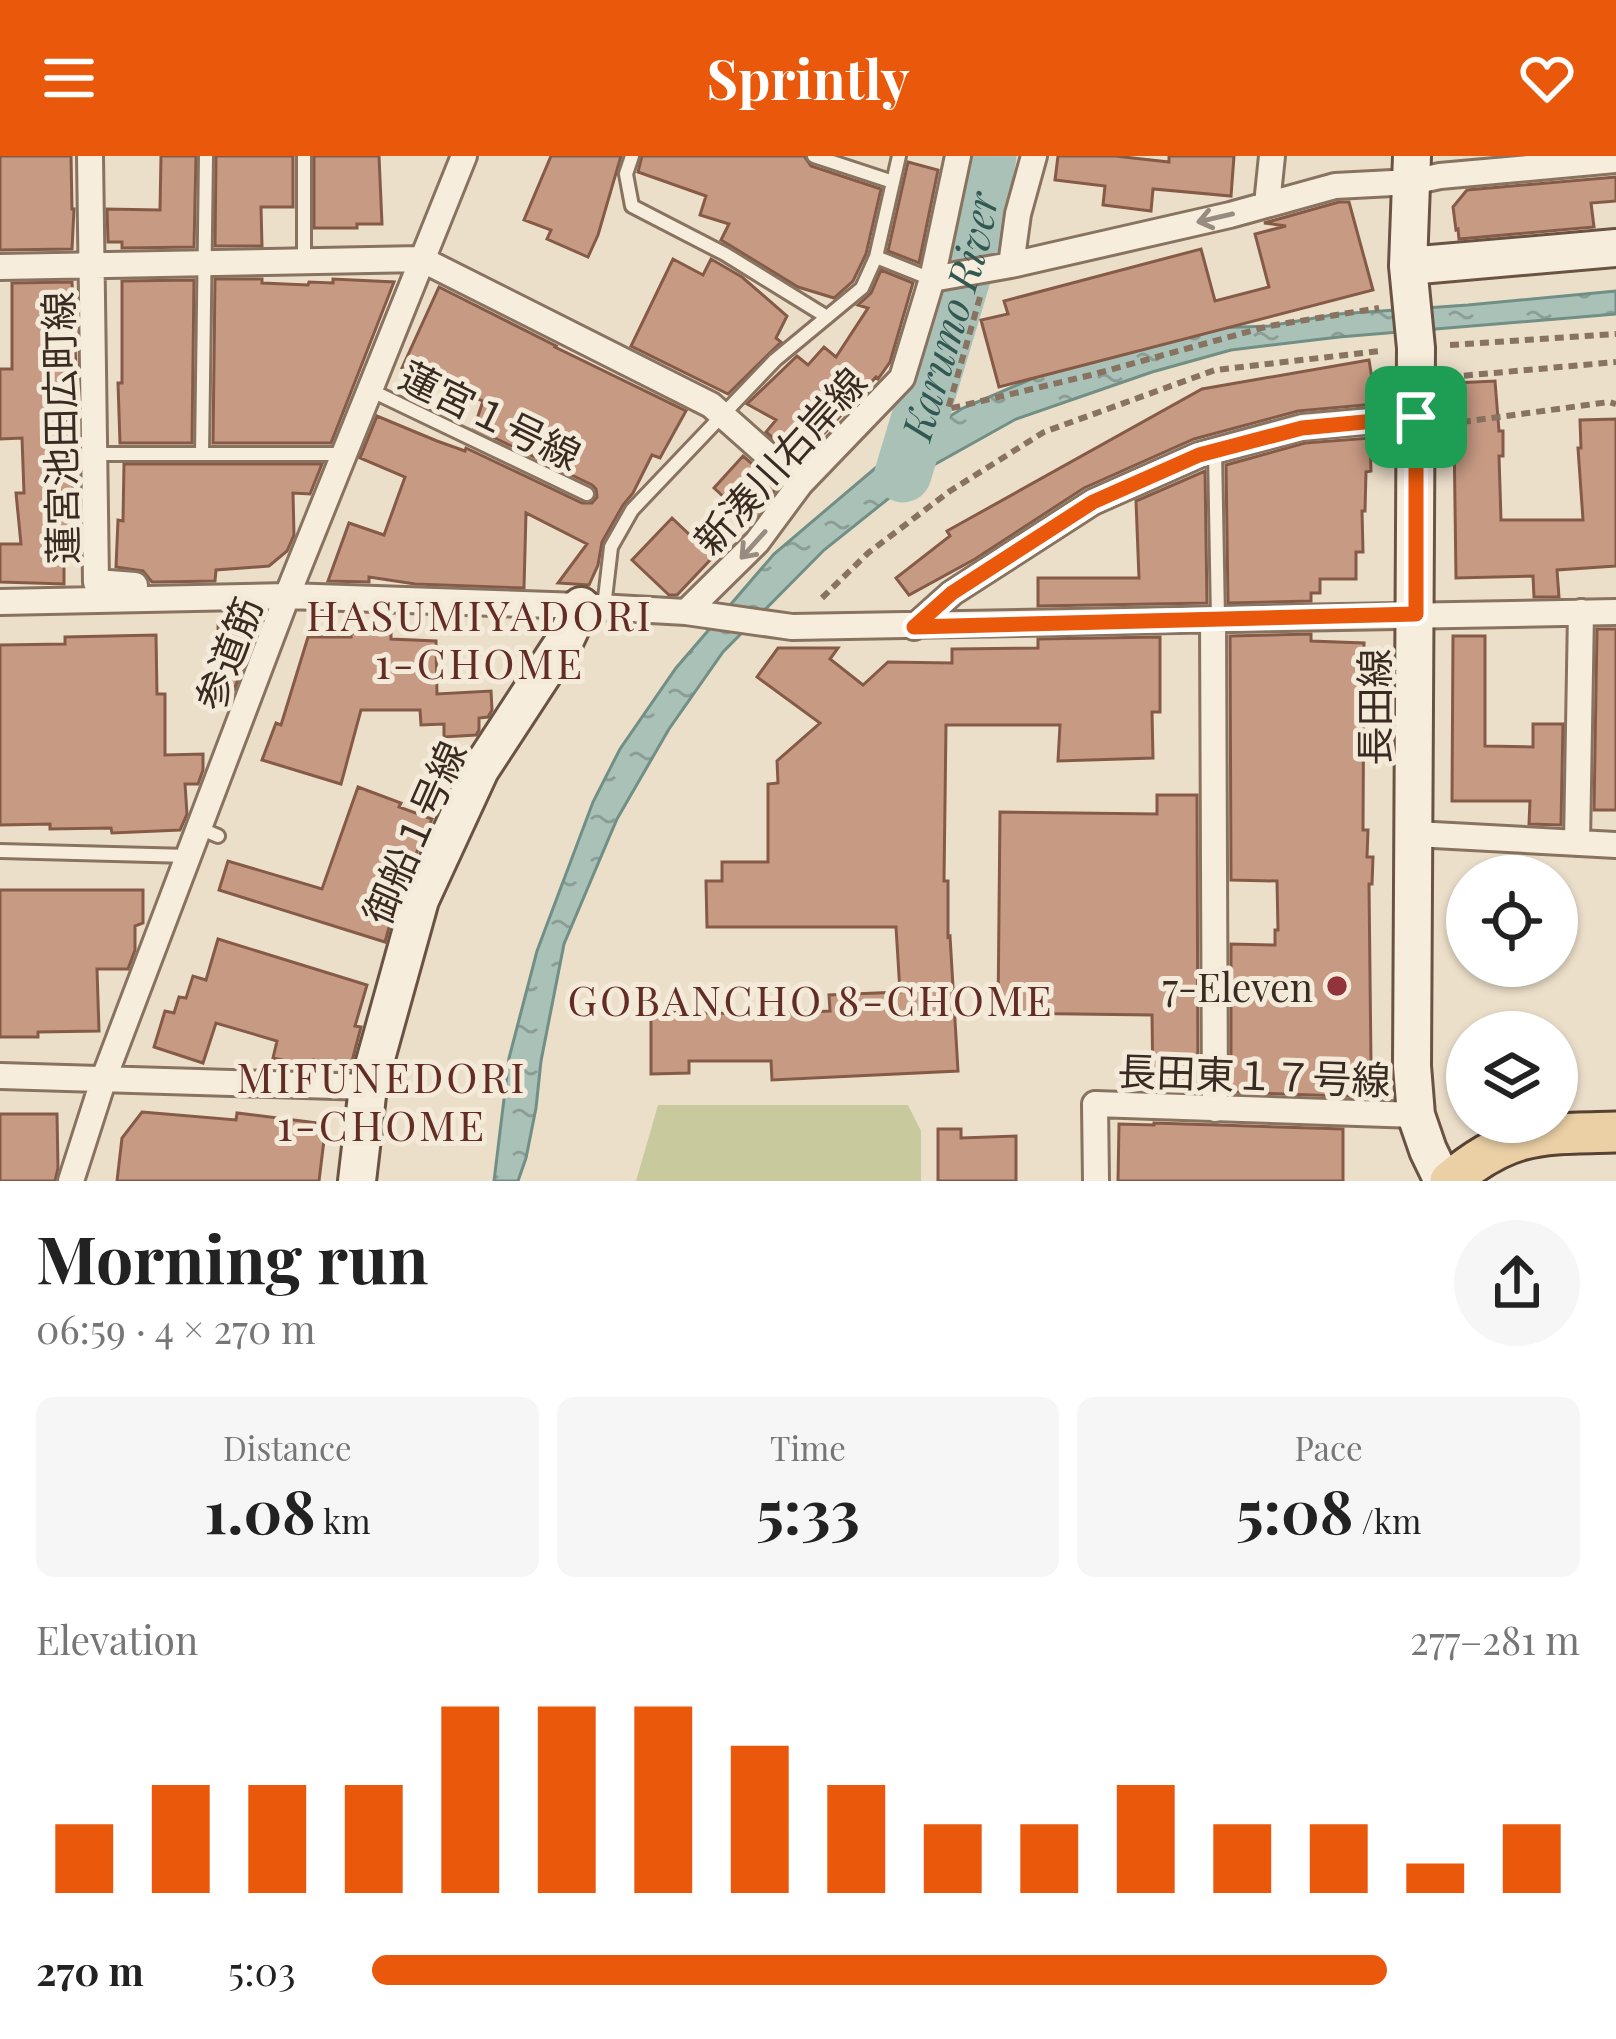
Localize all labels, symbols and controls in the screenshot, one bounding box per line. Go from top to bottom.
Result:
text: Sprintly [706,42,910,114]
icon: menu [36,45,102,111]
icon: heart [1514,45,1580,111]
water label: Karumo River [886,186,1010,448]
one-way arrow [1197,208,1235,230]
street label: 蓮宮池田広町線 [31,291,87,565]
street label: 蓮宮１号線 [392,348,590,480]
street label: 新湊川右岸線 [681,356,877,564]
pin [1365,366,1467,468]
icon: arrive [1383,384,1449,450]
one-way arrow [740,529,767,559]
district label: HASUMIYADORI 1-CHOME [306,586,654,690]
street label: 参道筋 [182,589,272,717]
street label: 長田線 [1347,648,1399,766]
street label: 御船１号線 [350,732,476,932]
map controls [1446,855,1578,1143]
button: locate [1446,855,1578,987]
place label: 7-Eleven [1162,960,1313,1012]
district label: GOBANCHO 8-CHOME [567,971,1055,1027]
marker: 7-Eleven [1324,973,1350,999]
button: layers [1446,1011,1578,1143]
street label: 長田東１７号線 [1117,1043,1391,1105]
district label: MIFUNEDORI 1-CHOME [236,1048,528,1152]
text: Morning run [36,1213,429,1301]
button: share [1454,1220,1580,1346]
text: 06:59 · 4 × 270 m [36,1302,316,1354]
text: Distance [223,1425,352,1469]
text: Time [770,1425,846,1469]
text: Pace [1295,1425,1363,1469]
text: 1.08 [204,1469,316,1549]
text: 5:33 [756,1469,860,1549]
text: 5:08 [1236,1469,1353,1549]
text: km [316,1498,370,1542]
text: /km [1353,1498,1421,1542]
text: Elevation [36,1613,198,1665]
text: 277–281 m [1410,1613,1580,1665]
text: 270 m [36,1944,144,1996]
text: 5:03 [228,1944,296,1996]

